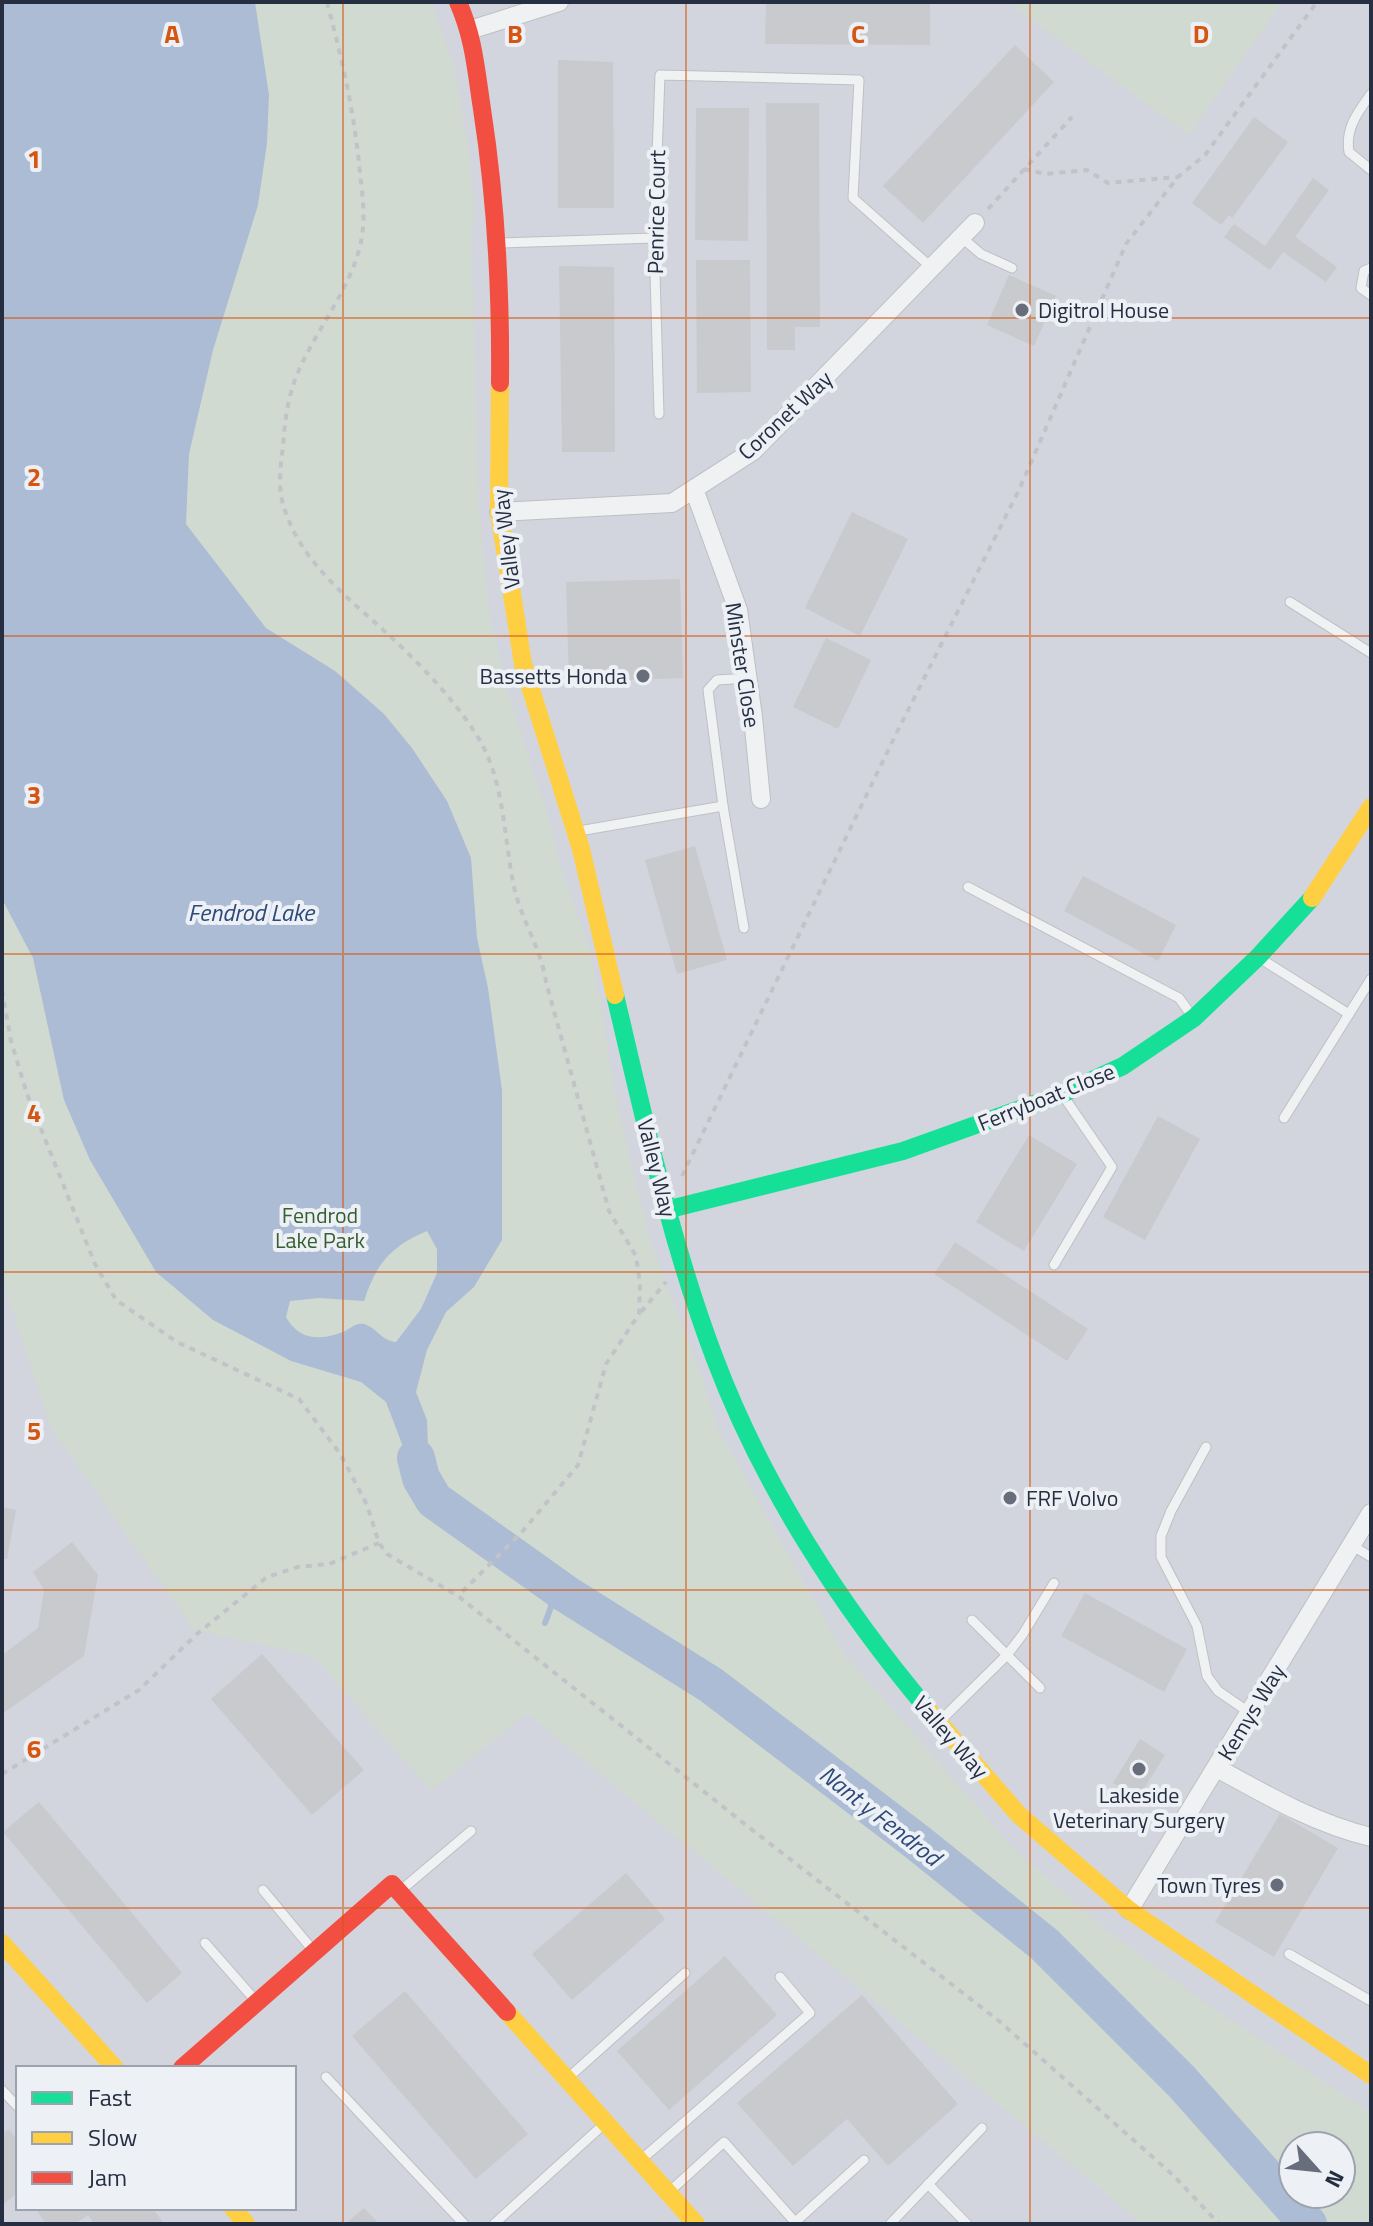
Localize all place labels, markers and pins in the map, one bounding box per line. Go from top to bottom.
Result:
place label: Digitrol House [1038,293,1169,327]
marker: Digitrol House [1013,301,1031,319]
place label: Bassetts Honda [480,659,627,693]
marker: Bassetts Honda [634,667,652,685]
place label: FRF Volvo [1026,1481,1118,1515]
marker: FRF Volvo [1001,1489,1019,1507]
marker: Lakeside Veterinary Surgery [1130,1760,1148,1778]
place label: Lakeside Veterinary Surgery [1053,1778,1225,1837]
place label: Town Tyres [1157,1868,1261,1902]
marker: Town Tyres [1268,1876,1286,1894]

